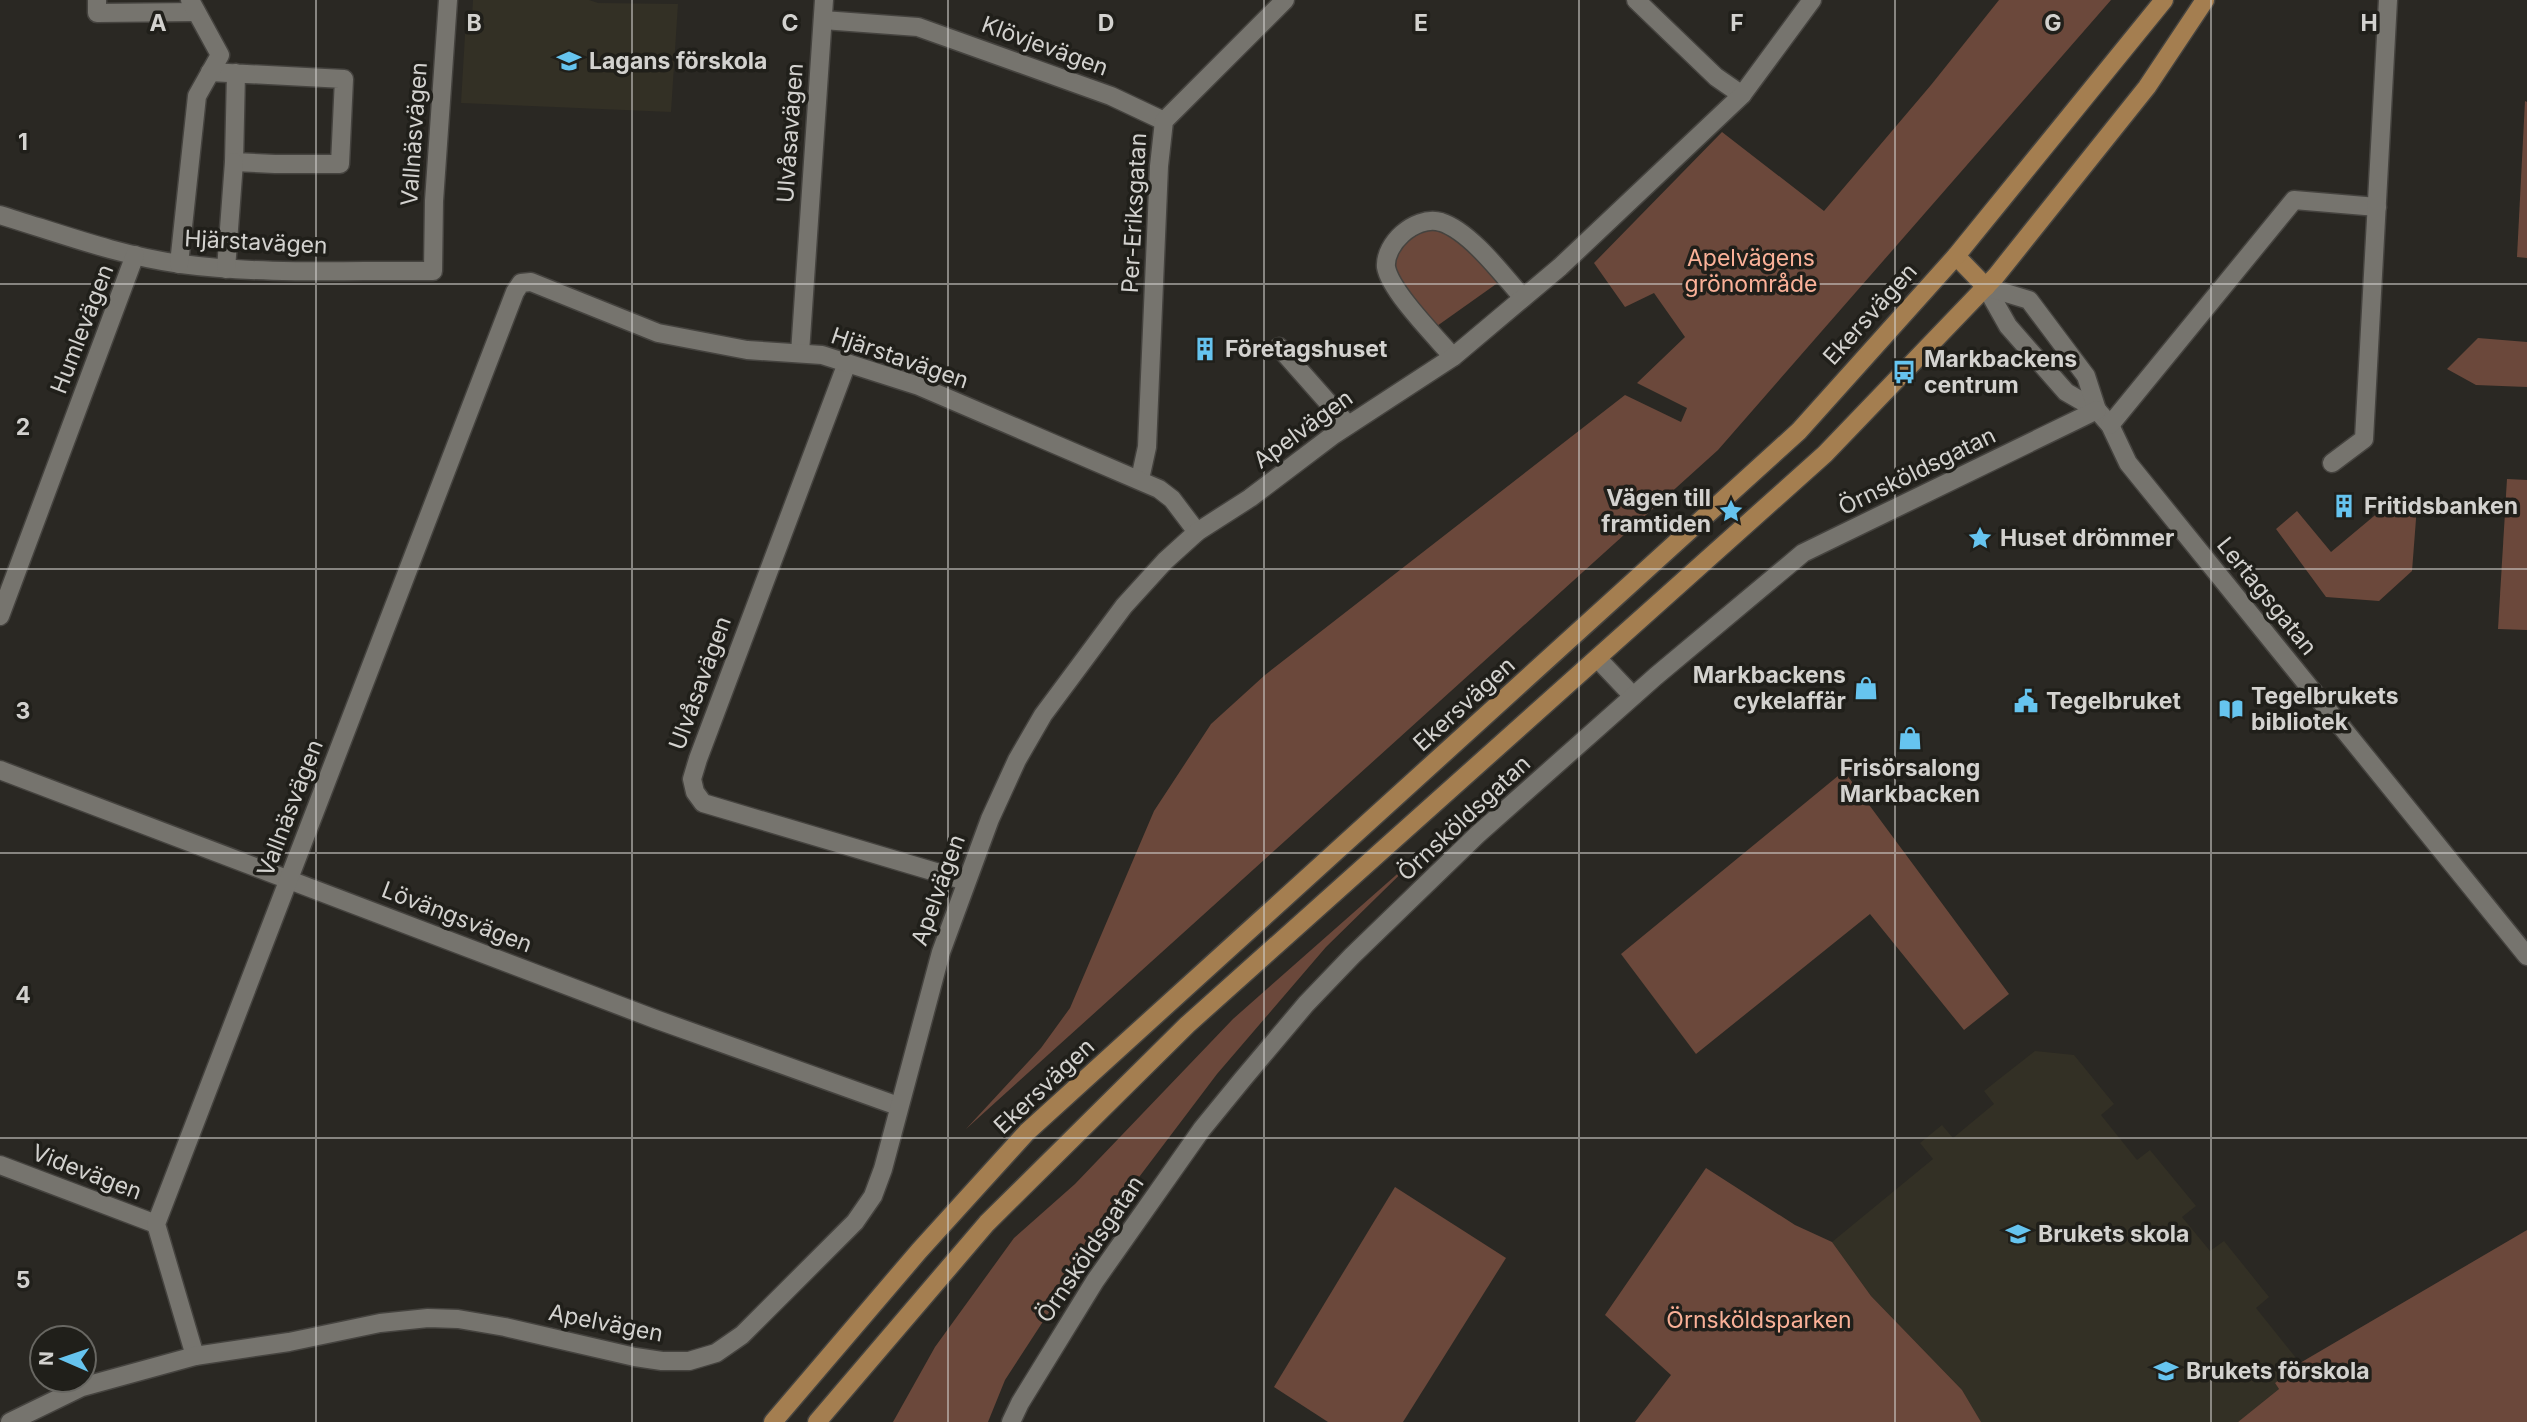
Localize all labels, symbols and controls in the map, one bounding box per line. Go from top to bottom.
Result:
text: A [149,9,167,37]
text: B [466,9,482,37]
text: C [781,9,799,37]
text: D [1098,9,1114,37]
text: E [1414,9,1428,37]
text: F [1730,9,1744,37]
text: G [2044,9,2062,37]
text: H [2360,9,2378,37]
street label: Klövjevägen [978,10,1112,82]
school or university icon: Lagans förskola [555,47,583,75]
place label: Lagans förskola [589,47,767,75]
street label: Vallnäsvägen [395,61,433,207]
street label: Ulvåsavägen [771,62,809,204]
text: 1 [18,128,28,156]
street label: Per-Eriksgatan [1116,132,1152,294]
street label: Hjärstavägen [184,224,328,260]
park label: Apelvägens grönområde [1685,244,1817,298]
street label: Ekersvägen [1817,257,1923,371]
street label: Humlevägen [45,260,119,398]
street label: Hjärstavägen [828,321,972,395]
building icon: Företagshuset [1191,335,1219,363]
place label: Företagshuset [1225,335,1388,363]
place label: Markbackens centrum [1924,345,2077,399]
bus stop icon: Markbackens centrum [1890,358,1918,386]
street label: Apelvägen [1248,384,1358,474]
text: 2 [16,413,30,441]
street label: Örnsköldsgatan [1834,421,2000,521]
place label: Vägen till framtiden [1601,484,1711,538]
building icon: Fritidsbanken [2330,492,2358,520]
place label: Fritidsbanken [2364,492,2518,520]
place icon: Vägen till framtiden [1717,497,1745,525]
place icon: Huset drömmer [1966,524,1994,552]
place label: Huset drömmer [2000,524,2174,552]
street label: Lertagsgatan [2211,531,2323,661]
street label: Ulvåsavägen [663,612,737,754]
street label: Ekersvägen [1407,651,1521,757]
place label: Markbackens cykelaffär [1693,661,1846,715]
shop icon: Markbackens cykelaffär [1852,674,1880,702]
place label: Tegelbrukets bibliotek [2251,682,2399,736]
public building icon: Tegelbruket [2012,687,2040,715]
place label: Tegelbruket [2046,687,2181,715]
library icon: Tegelbrukets bibliotek [2217,695,2245,723]
text: 3 [16,697,30,725]
shop icon: Frisörsalong Markbacken [1896,724,1924,752]
street label: Vallnäsvägen [251,736,329,880]
street label: Örnsköldsgatan [1392,749,1536,887]
place label: Frisörsalong Markbacken [1840,754,1980,808]
street label: Apelvägen [905,831,971,949]
street label: Lövängsvägen [378,875,536,959]
text: 4 [15,981,31,1009]
street label: Ekersvägen [988,1032,1100,1140]
street label: Videvägen [28,1138,146,1206]
street label: Örnsköldsgatan [1031,1170,1149,1328]
school or university icon: Brukets skola [2004,1220,2032,1248]
place label: Brukets skola [2038,1220,2189,1248]
text: 5 [16,1266,30,1294]
street label: Apelvägen [546,1298,666,1348]
park label: Örnsköldsparken [1666,1306,1852,1334]
north arrow [28,1324,98,1394]
text: N [35,1351,58,1366]
school or university icon: Brukets förskola [2152,1357,2180,1385]
place label: Brukets förskola [2186,1357,2370,1385]

